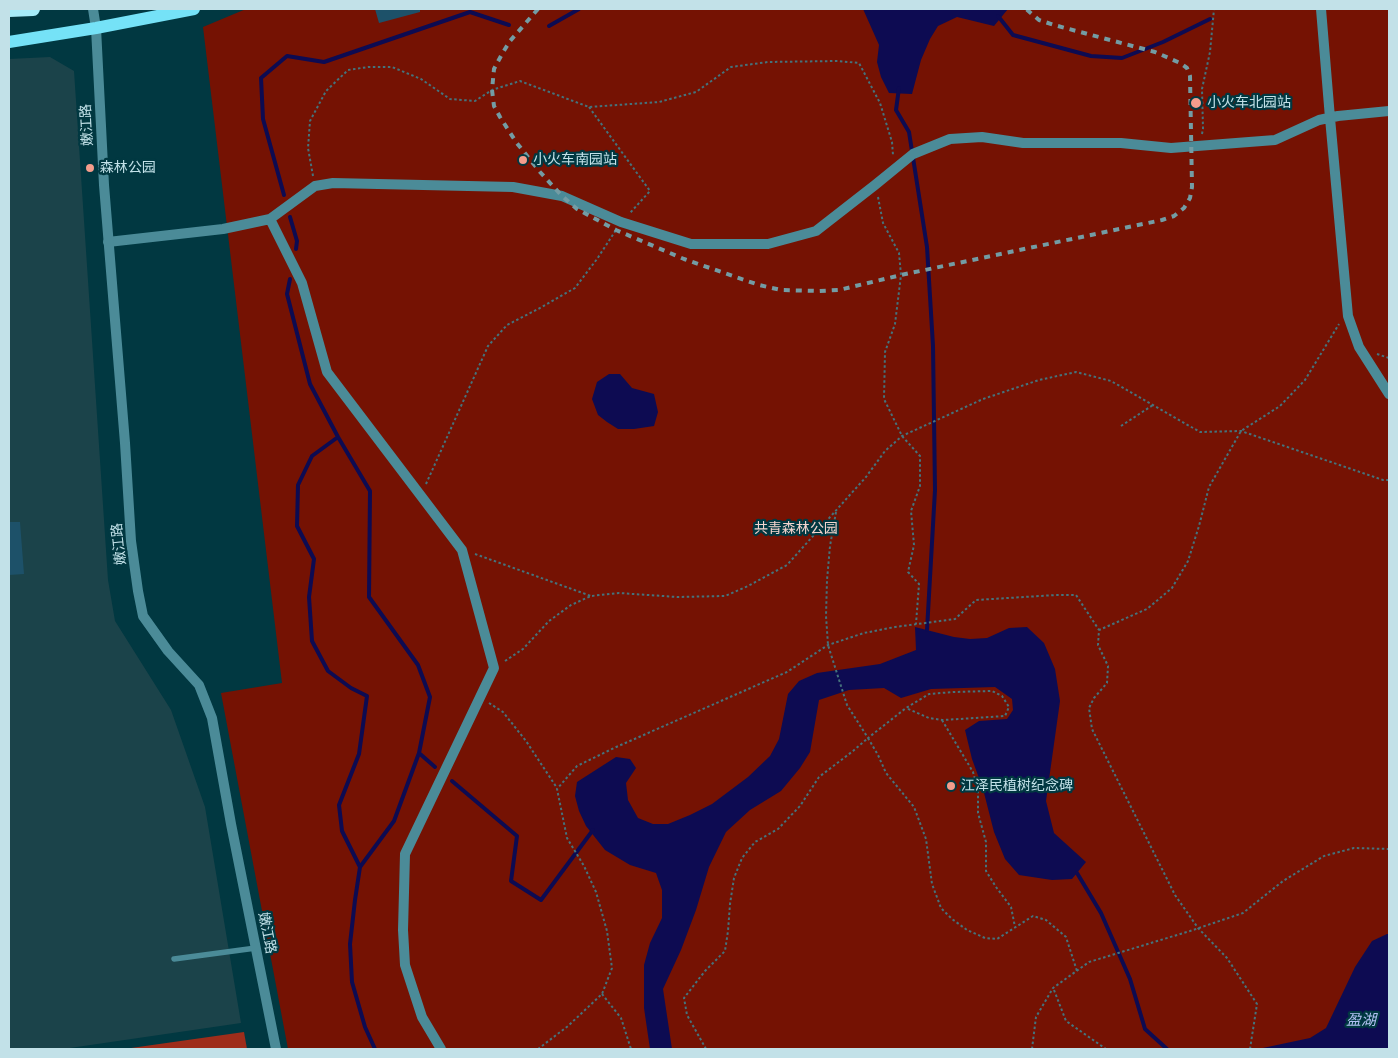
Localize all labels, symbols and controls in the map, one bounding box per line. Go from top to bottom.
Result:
place label: 小火车北园站 [1207,95,1291,111]
marker: 小火车北园站 [1189,96,1203,110]
street label: 嫩江路 [78,104,96,146]
place label: 小火车南园站 [533,152,617,168]
marker: 小火车南园站 [517,154,529,166]
place label: 森林公园 [100,160,156,176]
marker: 森林公园 [84,162,96,174]
park label: 共青森林公园 [754,521,838,537]
street label: 嫩江路 [108,522,130,566]
place label: 江泽民植树纪念碑 [961,778,1073,794]
marker: 江泽民植树纪念碑 [945,780,957,792]
street label: 嫩江路 [255,911,279,955]
water label: 盈湖 [1346,1011,1376,1029]

